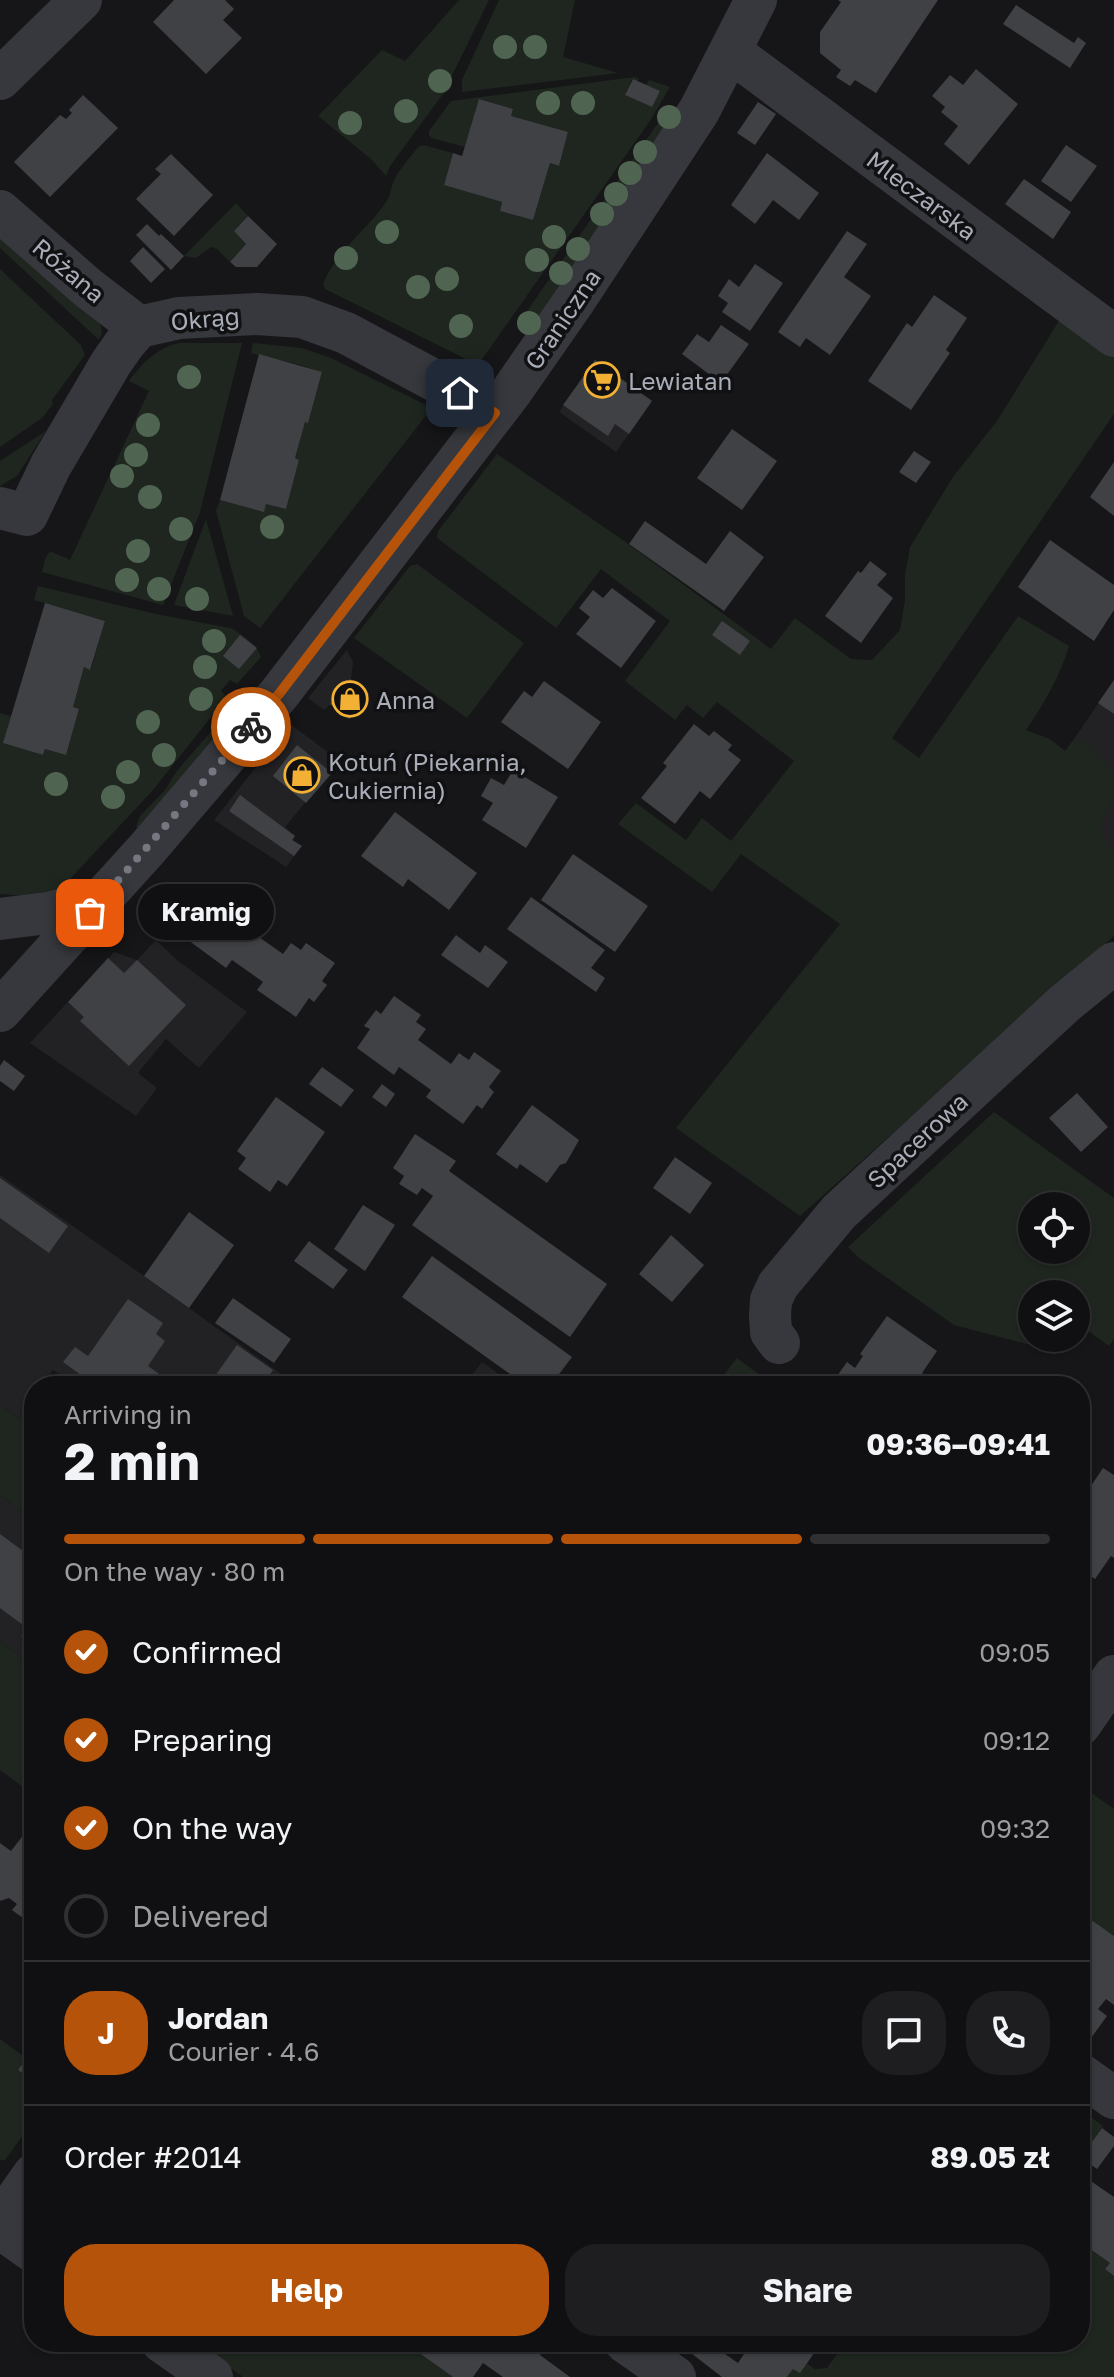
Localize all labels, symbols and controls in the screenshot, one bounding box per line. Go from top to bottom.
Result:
street label: Mleczarska [861,144,983,246]
street label: Różana [27,232,111,308]
street label: Graniczna [518,263,606,375]
street label: Okrąg [169,301,241,335]
pin [426,359,494,427]
supermarket icon: Lewiatan [583,361,621,399]
place label: Lewiatan [628,366,732,395]
icon: home [438,371,482,415]
shop icon: Anna [331,680,369,718]
place label: Anna [376,685,435,714]
courier [211,687,291,767]
icon: bike [229,705,273,749]
place label: Kotuń (Piekarnia, Cukiernia) [328,747,527,804]
shop icon: Kotuń (Piekarnia, Cukiernia) [283,756,321,794]
pin [56,879,124,947]
callout: Kramig [138,885,274,941]
icon: bag [68,891,112,935]
text: Kramig [161,896,251,927]
street label: Spacerowa [861,1086,973,1194]
map controls [1018,1192,1090,1352]
button: locate [1018,1192,1090,1264]
button: layers [1018,1280,1090,1352]
text: Arriving in [64,1399,192,1430]
text: 09:36–09:41 [866,1426,1050,1462]
text: 2 min [64,1429,200,1491]
text: On the way · 80 m [64,1556,285,1587]
icon: check [64,1630,108,1674]
text: Confirmed [132,1634,282,1670]
text: 09:05 [979,1637,1050,1668]
icon: check [64,1718,108,1762]
text: Preparing [132,1722,273,1758]
text: 09:12 [983,1725,1050,1756]
icon: check [64,1806,108,1850]
text: On the way [132,1810,292,1846]
text: 09:32 [980,1813,1050,1844]
text: Delivered [132,1898,269,1934]
button: chat [862,1991,946,2075]
button: phone [966,1991,1050,2075]
text: Jordan [168,2000,268,2036]
text: J [97,2015,115,2051]
text: Courier · 4.6 [168,2036,320,2067]
text: Order #2014 [64,2139,242,2175]
text: 89.05 zł [930,2139,1050,2175]
button: Help [64,2244,549,2336]
button: Share [565,2244,1050,2336]

